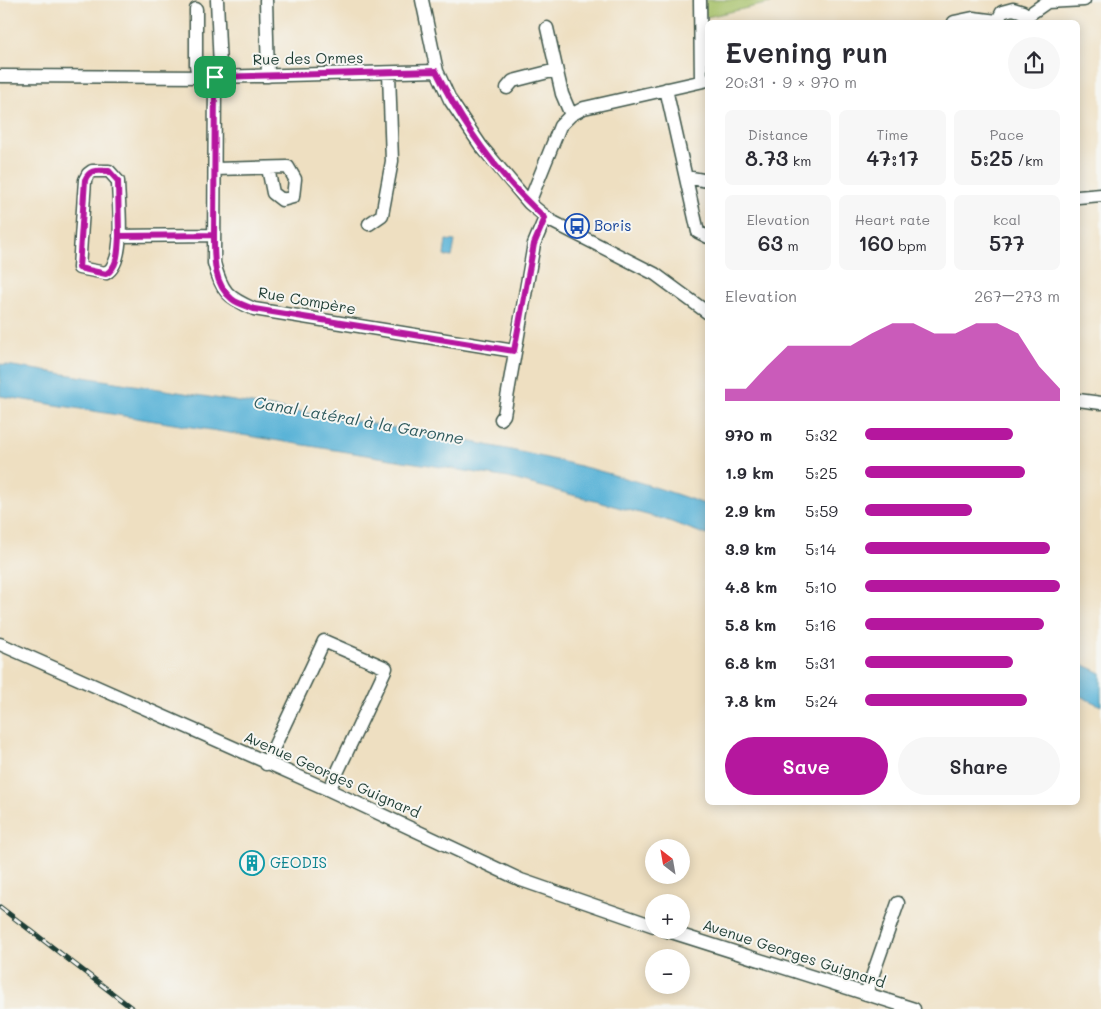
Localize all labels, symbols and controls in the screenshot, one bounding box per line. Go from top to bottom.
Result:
text: Evening run [725,34,888,70]
button: share [1008,37,1060,89]
street label: Rue des Ormes [252,47,364,69]
pin [194,56,236,98]
icon: arrive [201,63,229,91]
text: 20:31 · 9 × 970 m [725,71,857,92]
text: Distance [748,125,808,144]
text: Time [877,125,908,144]
text: Pace [990,125,1024,144]
text: 8.73 [745,144,788,171]
text: 47:17 [866,144,919,171]
text: 5:25 [970,144,1013,171]
text: km [788,151,811,170]
text: /km [1013,151,1043,170]
text: Elevation [747,210,810,229]
text: Heart rate [855,210,930,229]
text: kcal [993,210,1021,229]
bus stop icon: Boris [564,213,590,239]
place label: Boris [594,215,632,235]
text: 63 [758,229,783,256]
text: 160 [858,229,894,256]
text: 577 [989,229,1025,256]
text: m [783,236,799,255]
text: bpm [894,236,927,255]
street label: Rue Compère [257,282,358,318]
text: Elevation [725,285,797,306]
text: 267–273 m [974,285,1060,306]
water label: Canal Latéral à la Garonne [252,391,466,448]
text: 970 m [725,424,772,445]
text: 5:32 [805,424,838,445]
text: 1.9 km [725,462,774,483]
text: 5:25 [805,462,838,483]
text: 2.9 km [725,500,776,521]
text: 5:59 [805,500,838,521]
text: 3.9 km [725,538,776,559]
text: 5:14 [805,538,836,559]
text: 4.8 km [725,576,777,597]
text: 5:10 [805,576,836,597]
text: 5.8 km [725,614,776,635]
text: 5:16 [805,614,836,635]
text: 6.8 km [725,652,777,673]
text: 5:31 [805,652,836,673]
text: 7.8 km [725,690,776,711]
text: 5:24 [805,690,838,711]
street label: Avenue Georges Guignard [241,726,424,822]
button: Save [725,737,888,795]
button: Share [898,737,1060,795]
north arrow [645,839,690,884]
map controls [645,839,690,994]
building icon: GEODIS [239,850,265,876]
place label: GEODIS [270,852,327,872]
button: + [645,894,690,939]
street label: Avenue Georges Guignard [700,914,888,992]
button: − [645,949,690,994]

